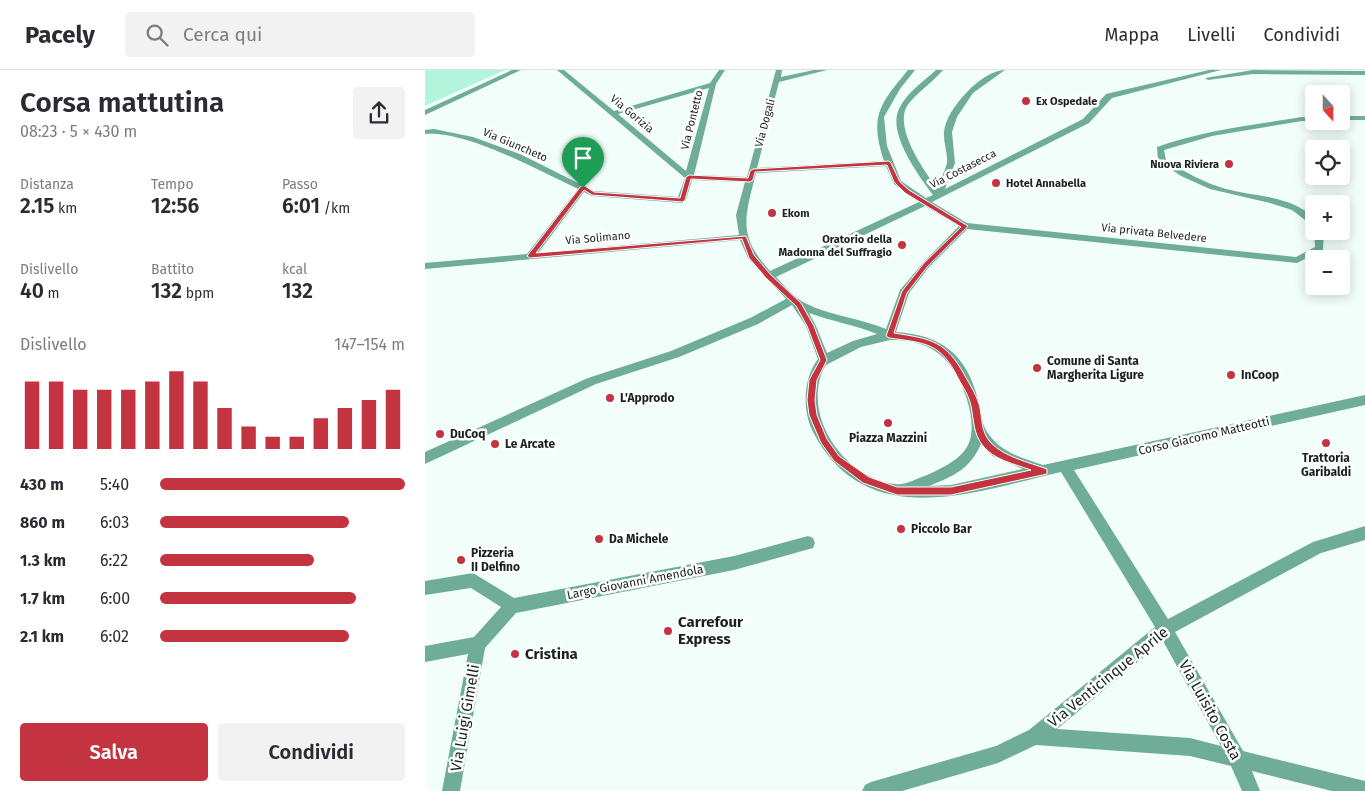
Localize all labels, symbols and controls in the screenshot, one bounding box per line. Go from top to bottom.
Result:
search box [125,12,475,57]
text: Pacely [25,21,95,49]
icon: search [143,21,171,49]
text: Cerca qui [183,23,262,46]
text: Mappa [1105,24,1159,46]
text: Livelli [1187,24,1236,46]
text: Condividi [1264,24,1340,46]
north arrow [1305,85,1350,130]
map controls [1305,85,1350,295]
text: Corsa mattutina [20,86,224,119]
button: share [353,87,405,139]
street label: Via Pontetto [678,89,706,151]
street label: Via Gorizia [608,92,656,136]
marker: Ex Ospedale [1020,95,1032,107]
place label: Ex Ospedale [1036,95,1097,108]
street label: Via Dogali [752,97,778,149]
text: 08:23 · 5 × 430 m [20,122,137,141]
street label: Via Giuncheto [481,126,549,164]
pin [562,137,604,188]
button: locate [1305,140,1350,185]
icon: arrive [569,144,597,172]
street label: Via Costasecca [928,147,998,191]
place label: Nuova Riviera [1150,158,1219,171]
marker: Nuova Riviera [1223,158,1235,170]
text: Distanza [20,176,74,193]
text: Tempo [151,176,194,193]
text: Passo [282,176,318,193]
marker: Hotel Annabella [990,177,1002,189]
place label: Hotel Annabella [1006,177,1086,190]
text: 2.15 [20,193,54,219]
text: 12:56 [151,193,199,219]
text: 6:01 [282,193,320,219]
button: + [1305,195,1350,240]
text: km [54,200,77,217]
text: /km [320,200,350,217]
marker: Ekom [766,207,778,219]
place label: Ekom [782,207,809,220]
street label: Via privata Belvedere [1101,221,1207,245]
street label: Via Solimano [565,229,631,247]
place label: Oratorio della Madonna del Suffragio [778,233,893,259]
marker: Oratorio della Madonna del Suffragio [896,239,908,251]
button: − [1305,250,1350,295]
text: Dislivello [20,261,78,278]
text: Battito [151,261,194,278]
text: kcal [282,261,307,278]
text: 40 [20,278,44,304]
text: 132 [151,278,182,304]
text: 132 [282,278,313,304]
text: m [44,285,60,302]
text: bpm [182,285,214,302]
text: Dislivello [20,335,87,354]
text: 147–154 m [334,335,405,354]
place label: Comune di Santa Margherita Ligure [1047,354,1144,382]
marker: Comune di Santa Margherita Ligure [1031,362,1043,374]
place label: InCoop [1241,368,1279,382]
marker: InCoop [1225,369,1237,381]
place label: L'Approdo [620,391,675,405]
marker: L'Approdo [604,392,616,404]
street label: Corso Giacomo Matteotti [1137,414,1271,458]
marker: Piazza Mazzini [882,417,894,429]
place label: DuCoq [450,427,486,441]
marker: DuCoq [434,428,446,440]
place label: Piazza Mazzini [849,431,927,445]
place label: Le Arcate [505,437,555,451]
marker: Trattoria Garibaldi [1320,437,1332,449]
marker: Le Arcate [489,438,501,450]
place label: Trattoria Garibaldi [1301,451,1351,479]
text: 430 m [20,475,64,494]
text: 5:40 [100,475,129,494]
text: 860 m [20,513,65,532]
text: 6:03 [100,513,129,532]
place label: Piccolo Bar [911,522,972,536]
marker: Piccolo Bar [895,523,907,535]
place label: Da Michele [609,532,669,546]
marker: Da Michele [593,533,605,545]
place label: Pizzeria II Delfino [471,546,520,574]
text: 1.3 km [20,551,66,570]
text: 6:22 [100,551,128,570]
marker: Pizzeria II Delfino [455,554,467,566]
street label: Largo Giovanni Amendola [566,562,704,602]
text: 1.7 km [20,589,65,608]
text: 6:00 [100,589,130,608]
place label: Carrefour Express [678,613,744,648]
street label: Via Venticinque Aprile [1044,623,1172,731]
marker: Carrefour Express [662,625,674,637]
text: 2.1 km [20,627,64,646]
text: 6:02 [100,627,129,646]
place label: Cristina [525,645,578,663]
marker: Cristina [509,648,521,660]
street label: Via Luisito Costa [1175,657,1245,763]
street label: Via Luigi Gimelli [447,663,483,773]
button: Salva [20,723,208,781]
button: Condividi [218,723,405,781]

